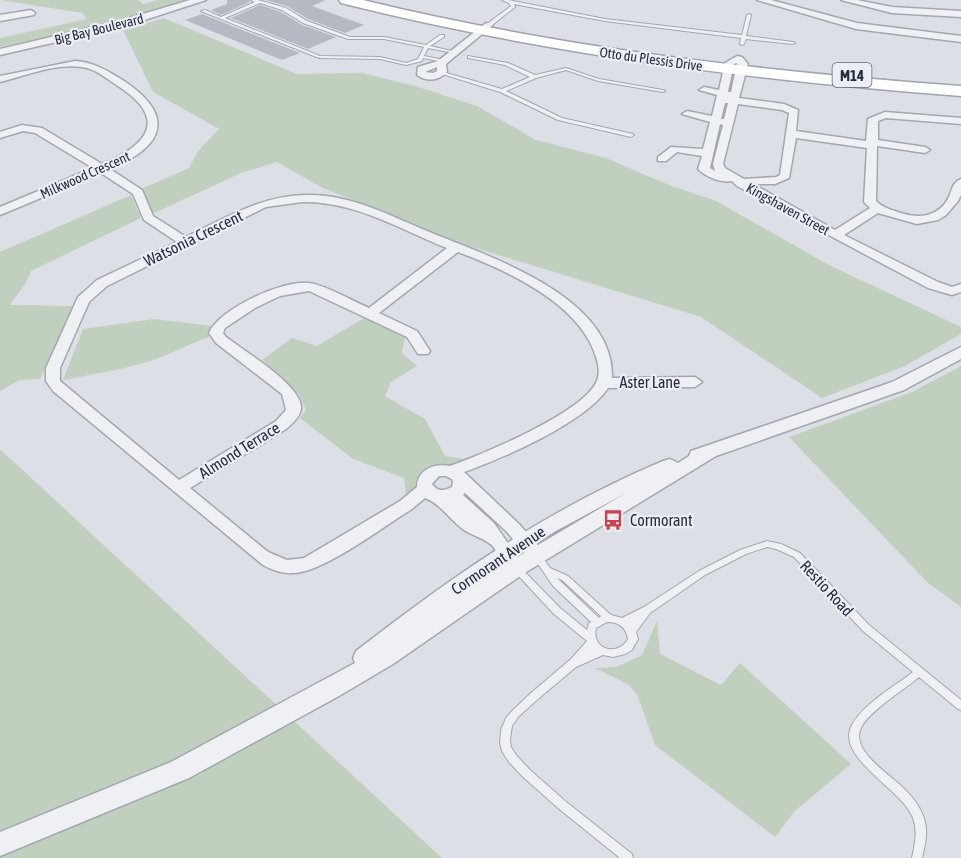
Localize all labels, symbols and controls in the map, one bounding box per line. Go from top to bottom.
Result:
street label: Big Bay Boulevard [53,10,145,48]
street label: Otto du Plessis Drive [598,44,704,74]
road number: M14 [832,63,872,87]
street label: Milkwood Crescent [38,148,132,202]
street label: Kingshaven Street [744,180,832,238]
street label: Watsonia Crescent [141,206,246,270]
street label: Aster Lane [620,373,680,391]
street label: Almond Terrace [195,418,283,482]
bus stop icon: Cormorant [601,508,625,532]
place label: Cormorant [630,511,693,529]
street label: Cormorant Avenue [448,522,548,598]
street label: Restio Road [797,556,857,620]

